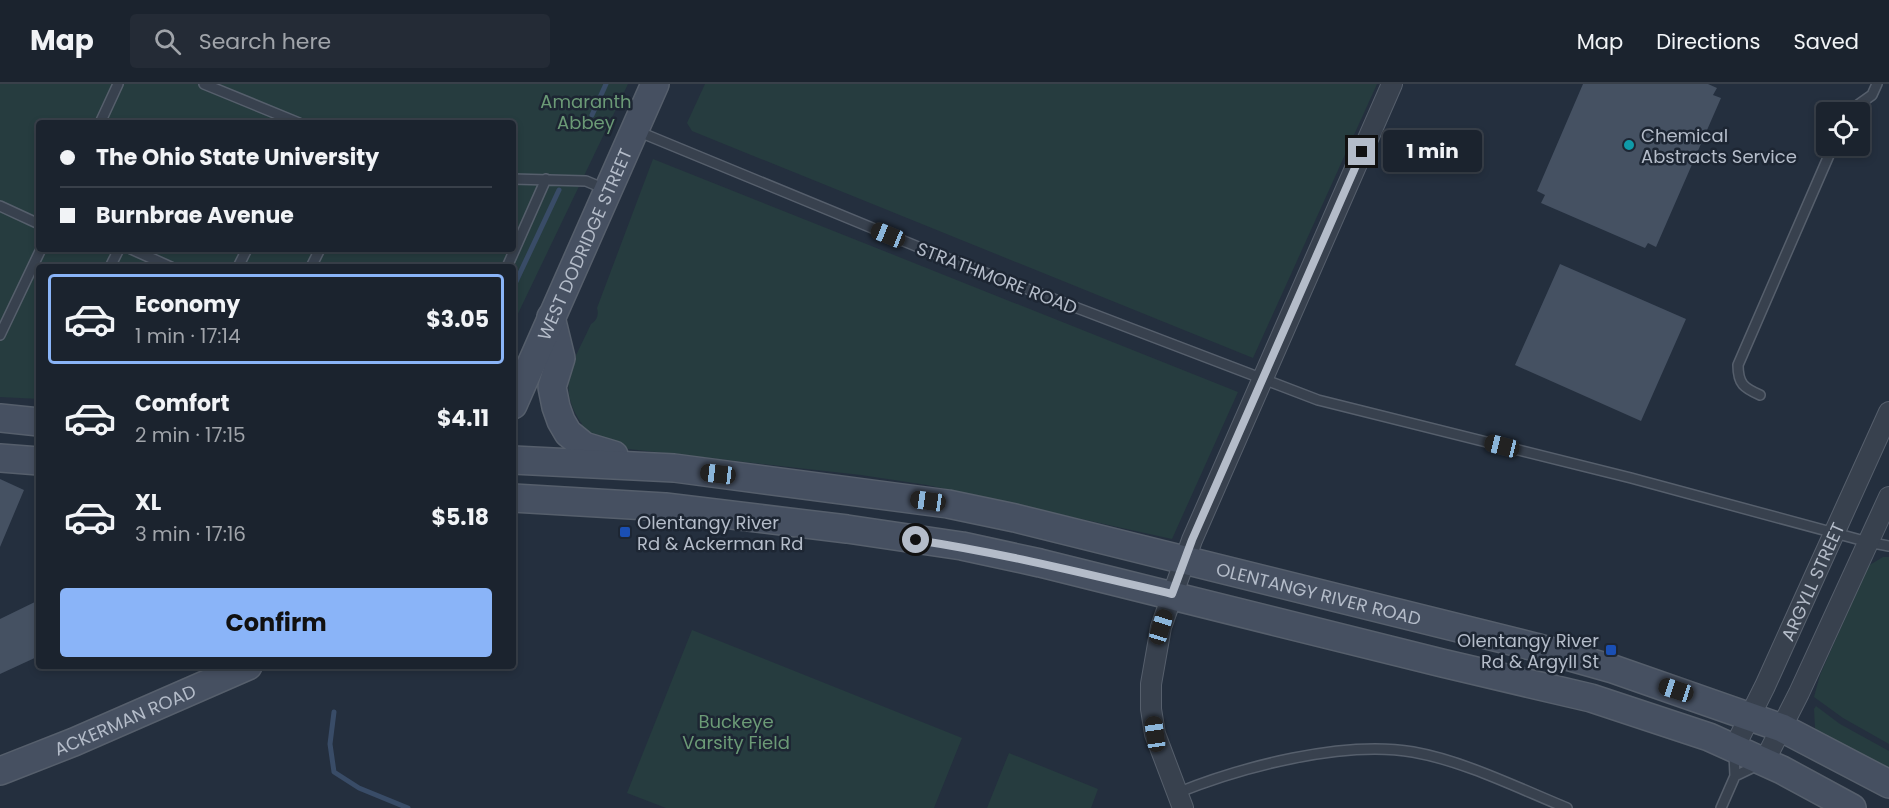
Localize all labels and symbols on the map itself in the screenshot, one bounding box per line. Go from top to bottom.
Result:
park label: Amaranth Abbey [540,89,632,135]
place label: Chemical Abstracts Service [1641,123,1797,169]
callout: 1 min [1383,131,1482,173]
route end [1348,138,1375,165]
marker: Chemical Abstracts Service [1622,138,1636,152]
street label: WEST DODRIDGE STREET [531,144,638,344]
car [868,220,908,250]
street label: STRATHMORE ROAD [913,236,1081,320]
car [1482,433,1522,459]
car [699,463,737,485]
car [909,490,947,512]
place label: Olentangy River Rd & Ackerman Rd [637,510,803,556]
street label: ARGYLL STREET [1775,518,1850,645]
marker: Olentangy River Rd & Ackerman Rd [618,525,632,539]
route start [902,526,929,553]
street label: OLENTANGY RIVER ROAD [1214,556,1424,631]
car [1147,607,1175,647]
place label: Olentangy River Rd & Argyll St [1457,628,1599,674]
marker: Olentangy River Rd & Argyll St [1604,643,1618,657]
car [1656,676,1696,704]
street label: ACKERMAN ROAD [50,678,200,761]
park label: Buckeye Varsity Field [682,709,790,755]
car [1144,715,1166,753]

